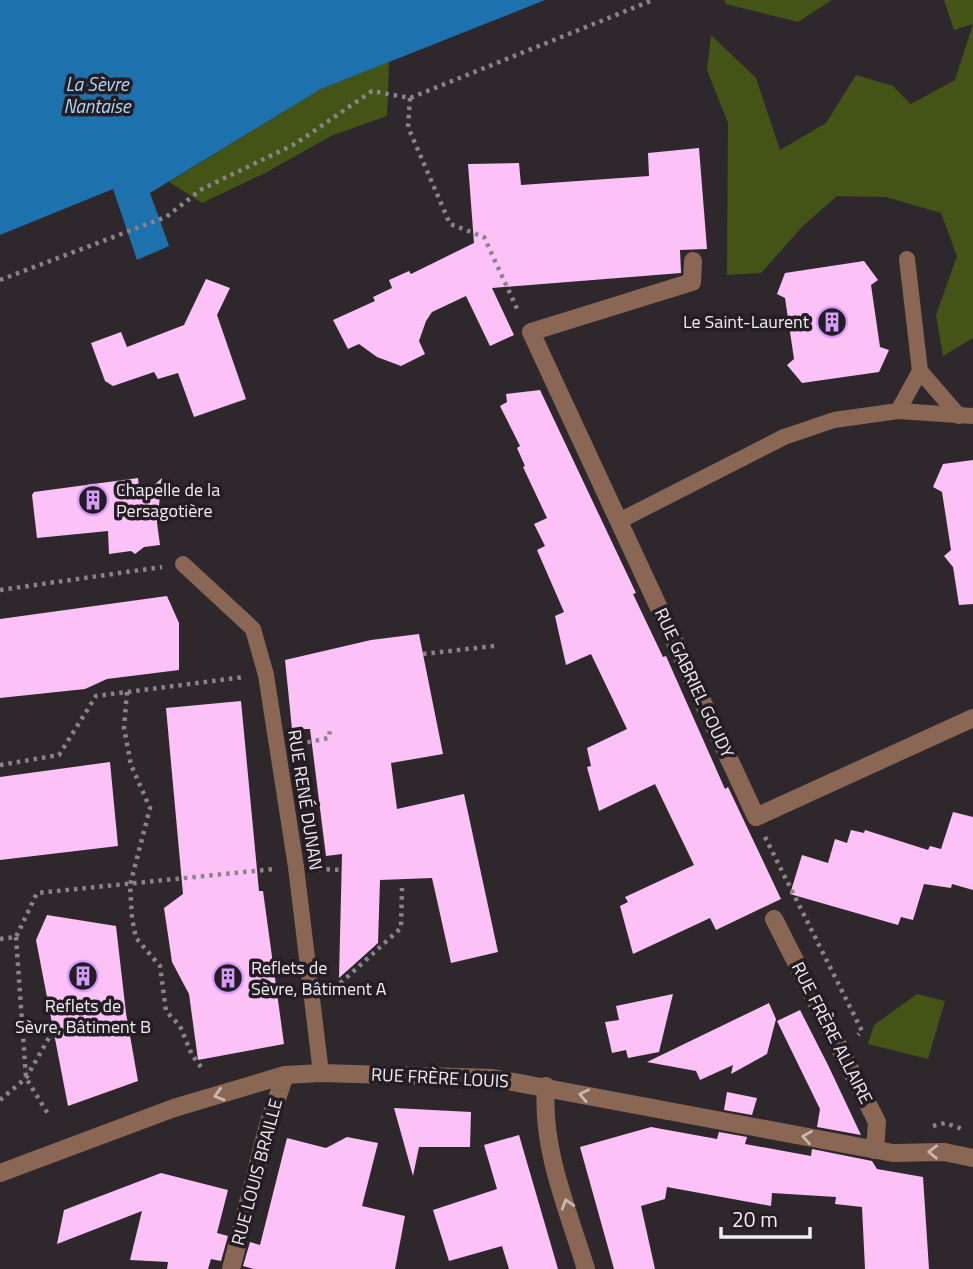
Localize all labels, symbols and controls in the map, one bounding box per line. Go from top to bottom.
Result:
water label: La Sèvre Nantaise [63,69,132,120]
building icon: Le Saint-Laurent [815,305,849,339]
place label: Le Saint-Laurent [683,308,810,335]
place label: Chapelle de la Persagotière [116,476,220,524]
building icon: Chapelle de la Persagotière [76,483,110,517]
street label: RUE GABRIEL GOUDY [648,603,741,763]
street label: RUE RENÉ DUNAN [281,728,330,872]
place label: Reflets de Sèvre, Bâtiment A [251,954,387,1002]
street label: RUE FRÈRE ALLAIRE [785,957,880,1109]
building icon: Reflets de Sèvre, Bâtiment B [66,959,100,993]
building icon: Reflets de Sèvre, Bâtiment A [211,961,245,995]
place label: Reflets de Sèvre, Bâtiment B [15,992,151,1040]
street label: RUE FRÈRE LOUIS [370,1060,510,1095]
one-way arrow [214,1087,226,1102]
one-way arrow [578,1089,590,1103]
street label: RUE LOUIS BRAILLE [224,1095,289,1248]
one-way arrow [801,1131,813,1146]
one-way arrow [927,1144,938,1160]
scale bar [721,1196,810,1240]
one-way arrow [560,1198,575,1210]
text: 20 m [732,1203,778,1235]

